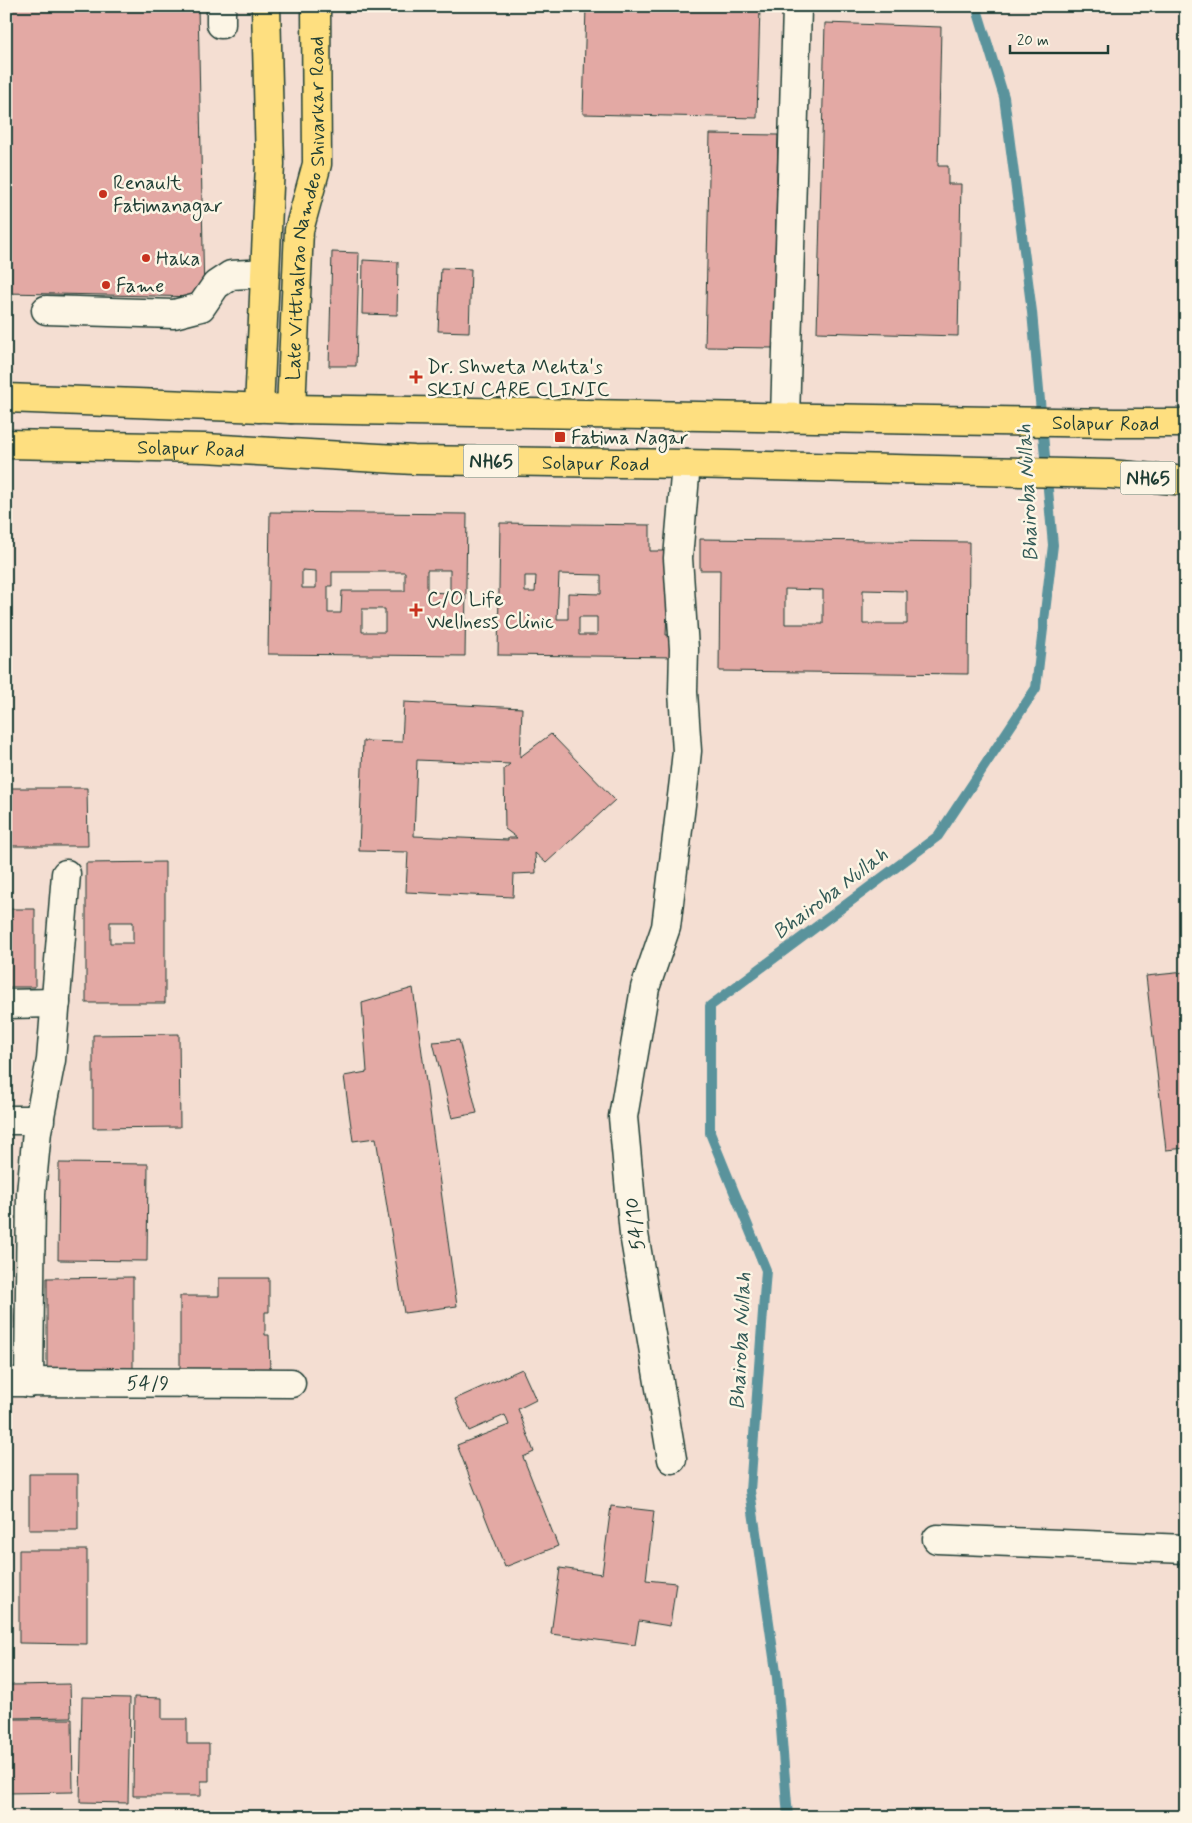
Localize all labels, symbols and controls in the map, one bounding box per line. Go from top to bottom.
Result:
scale bar [1010,22,1107,54]
text: 20 m [1017,31,1049,51]
street label: Late Vitthalrao Namdeo Shivarkar Road [280,36,332,381]
place label: Renault Fatimanagar [113,170,223,221]
marker: Renault Fatimanagar [97,188,109,200]
place label: Haka [156,246,200,273]
marker: Haka [140,252,152,264]
place label: Fame [116,273,164,300]
marker: Fame [100,279,112,291]
place label: Dr. Shweta Mehta's SKIN CARE CLINIC [427,354,609,404]
marker: Dr. Shweta Mehta's SKIN CARE CLINIC [409,370,423,384]
street label: Solapur Road [1052,410,1160,438]
water label: Bhairoba Nullah [1010,424,1046,562]
place label: Fatima Nagar [571,425,689,453]
marker: Fatima Nagar [553,430,567,444]
street label: Solapur Road [137,435,245,465]
road number: NH65 [464,444,518,478]
street label: Solapur Road [542,450,650,478]
road number: NH65 [1120,462,1176,494]
place label: C/O Life Wellness Clinic [427,586,554,636]
marker: C/O Life Wellness Clinic [409,603,423,617]
water label: Bhairoba Nullah [767,841,894,946]
street label: 54/10 [619,1196,652,1252]
water label: Bhairoba Nullah [723,1272,759,1410]
street label: 54/9 [127,1370,170,1398]

